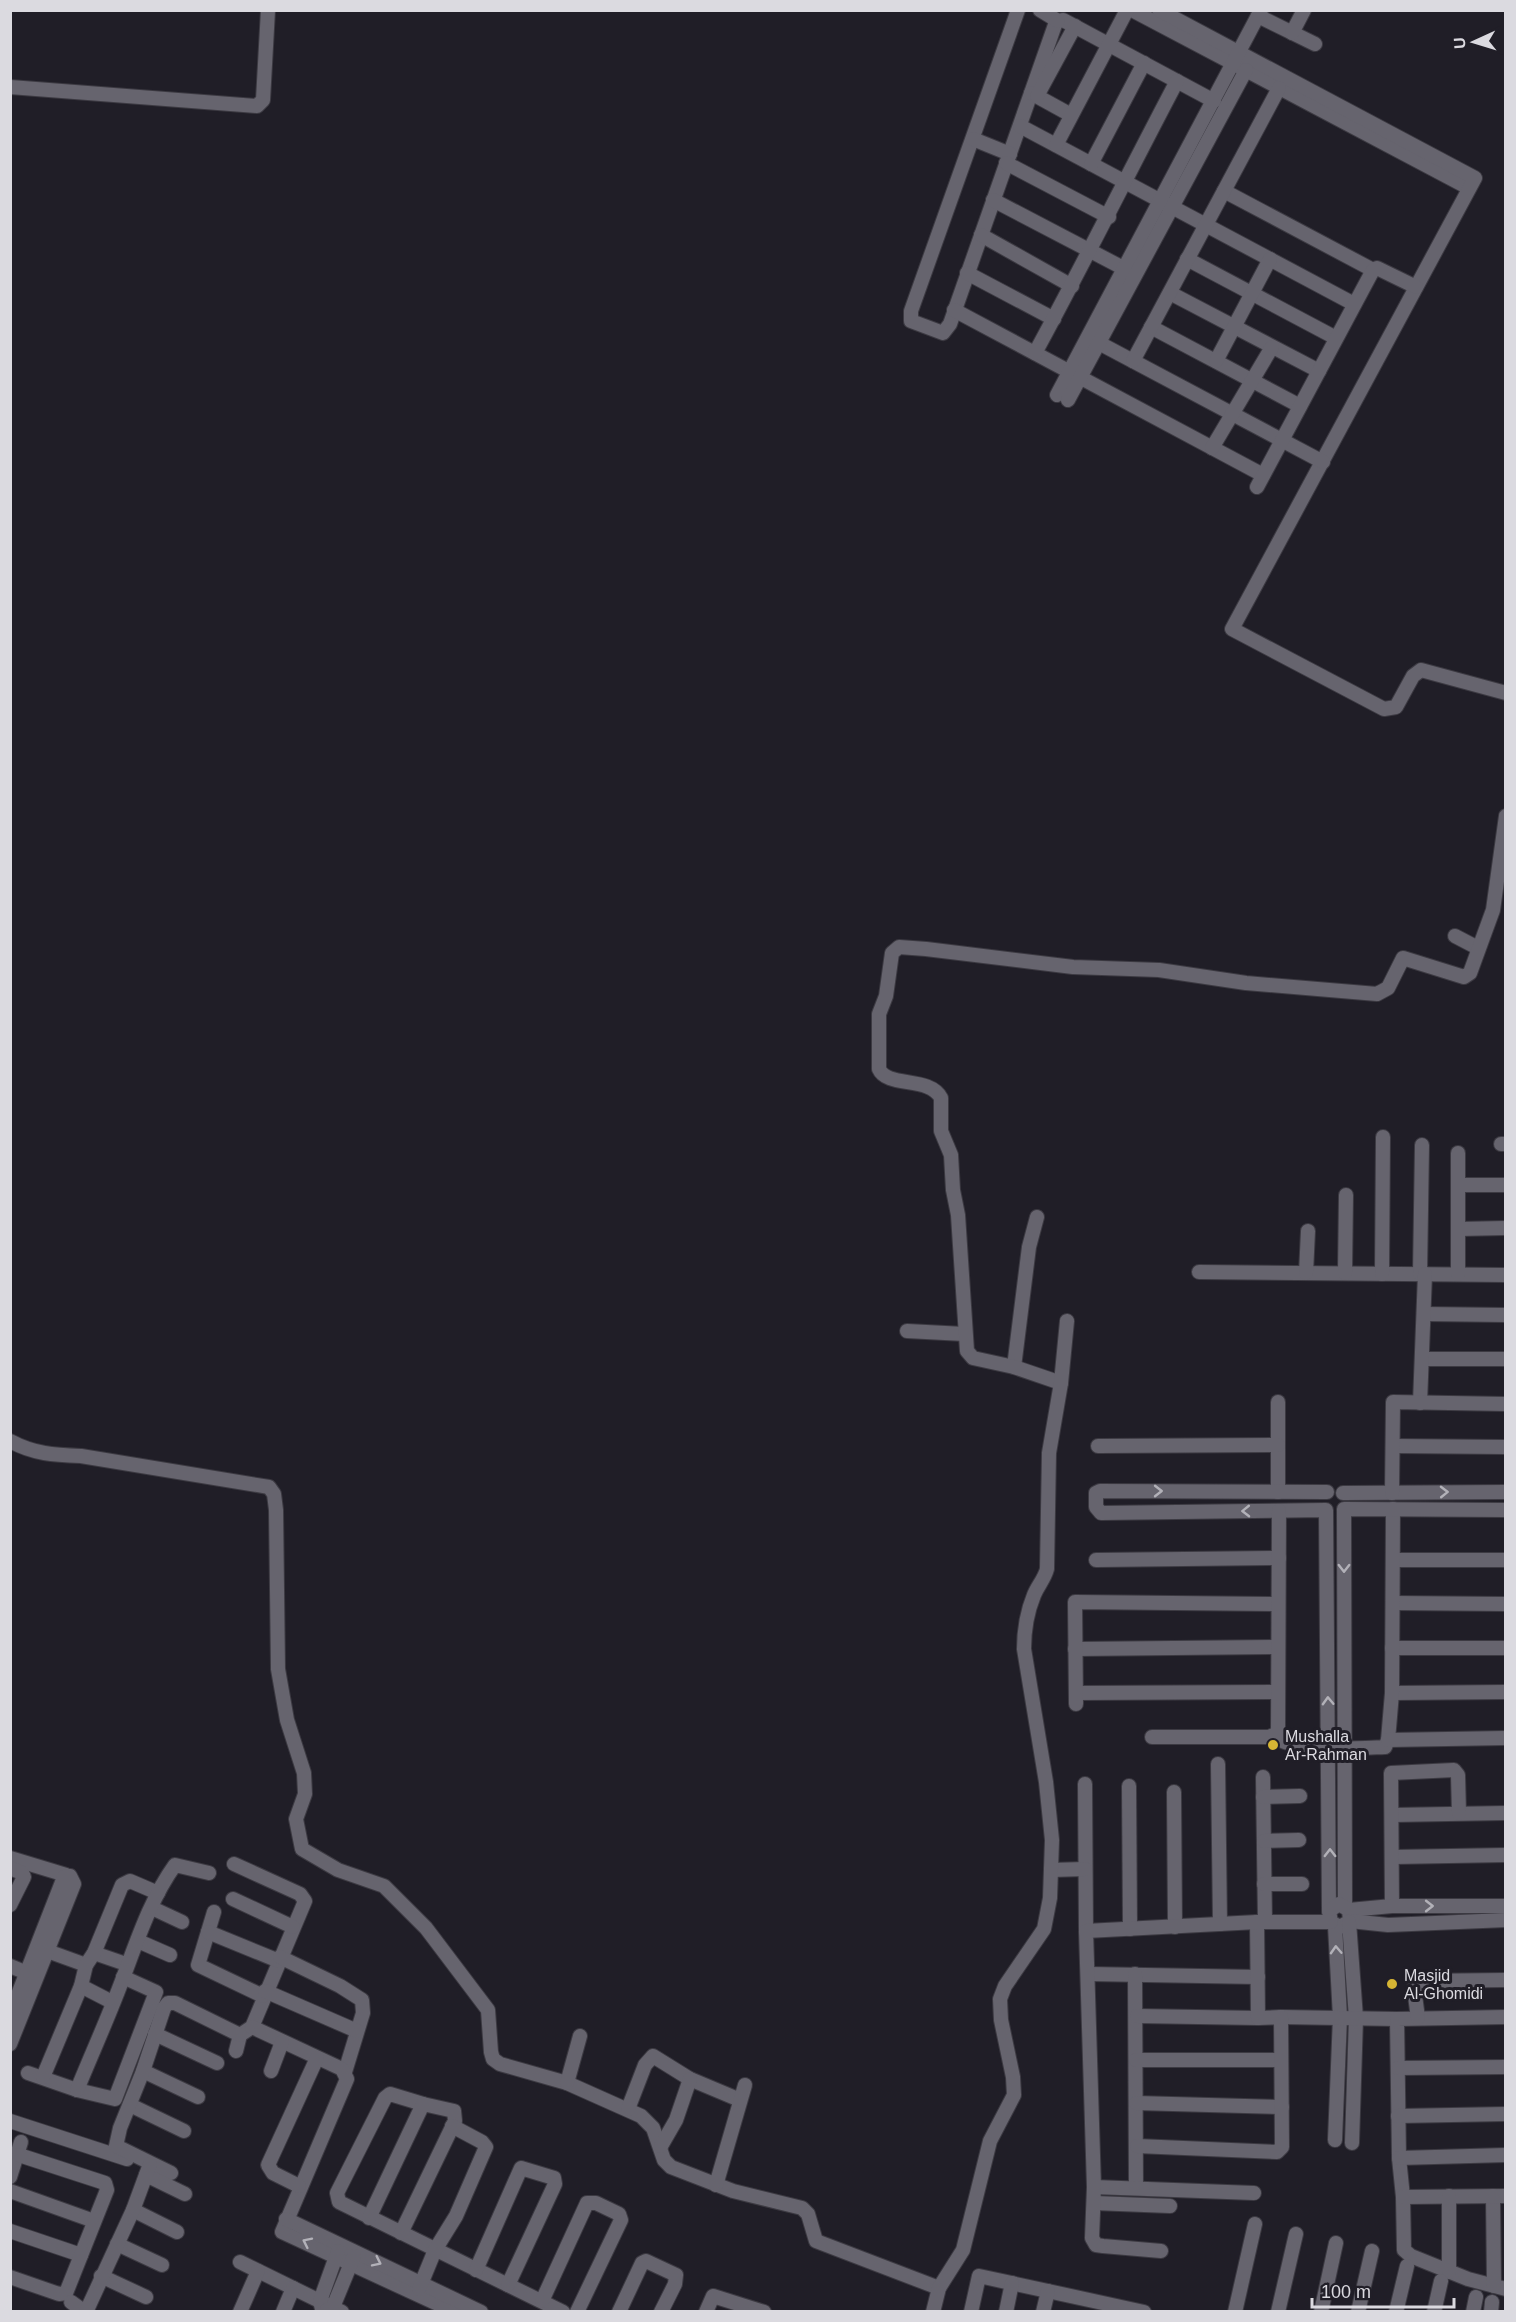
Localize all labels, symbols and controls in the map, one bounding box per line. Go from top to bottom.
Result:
north arrow [1444,12,1504,72]
text: U [1451,37,1468,49]
one-way arrow [1154,1485,1163,1497]
one-way arrow [1439,1486,1448,1499]
one-way arrow [1242,1505,1251,1517]
one-way arrow [1338,1563,1350,1572]
one-way arrow [1321,1696,1334,1705]
place label: Mushalla Ar-Rahman [1285,1728,1367,1763]
marker: Mushalla Ar-Rahman [1266,1738,1280,1752]
one-way arrow [1323,1848,1336,1857]
one-way arrow [1424,1900,1433,1912]
one-way arrow [1330,1946,1343,1955]
place label: Masjid Al-Ghomidi [1404,1967,1483,2002]
marker: Masjid Al-Ghomidi [1385,1977,1399,1991]
one-way arrow [302,2238,313,2250]
one-way arrow [370,2254,381,2266]
scale bar [1312,2271,1454,2309]
text: 100 m [1321,2282,1371,2302]

